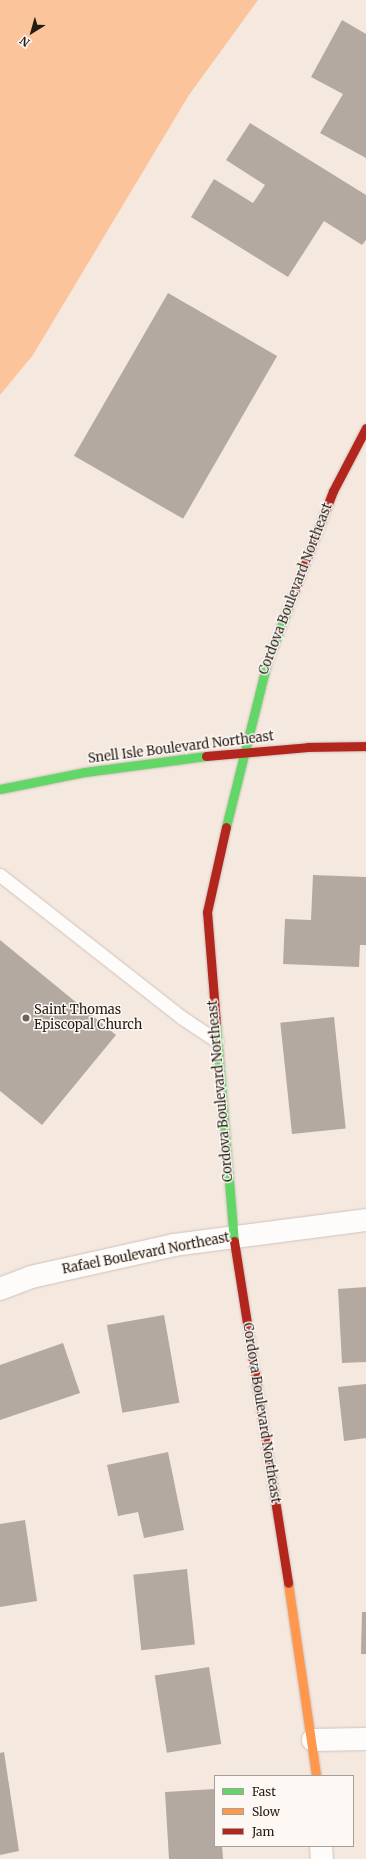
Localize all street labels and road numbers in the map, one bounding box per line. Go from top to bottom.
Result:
street label: Cordova Boulevard Northeast [256,501,336,677]
street label: Snell Isle Boulevard Northeast [87,729,275,767]
street label: Cordova Boulevard Northeast [205,999,237,1183]
street label: Rafael Boulevard Northeast [61,1230,231,1278]
street label: Cordova Boulevard Northeast [239,1322,283,1504]

